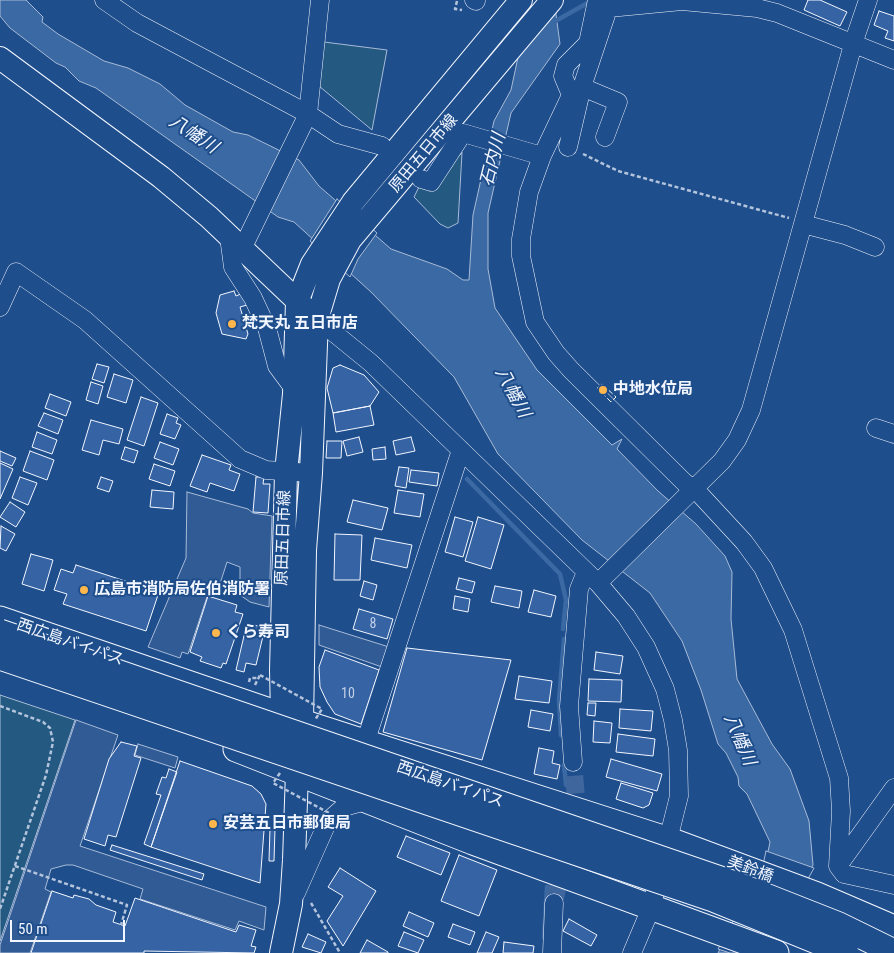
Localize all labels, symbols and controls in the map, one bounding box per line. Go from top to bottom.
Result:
water label: 八幡川 [164,111,222,159]
street label: 原田五日市線 [386,111,462,197]
water label: 石内川 [477,131,511,189]
place label: 梵天丸 五日市店 [242,314,358,334]
marker: 梵天丸 五日市店 [226,318,238,330]
water label: 八幡川 [490,364,534,422]
place label: 中地水位局 [613,380,693,400]
marker: 中地水位局 [597,384,609,396]
street label: 原田五日市線 [273,490,295,586]
place label: 広島市消防局佐伯消防署 [94,580,270,600]
marker: 広島市消防局佐伯消防署 [78,584,90,596]
street label: 西広島バイパス [14,616,126,670]
house number: 8 [370,616,376,632]
place label: くら寿司 [226,623,290,643]
marker: くら寿司 [210,627,222,639]
house number: 10 [341,686,355,702]
water label: 八幡川 [719,711,759,769]
street label: 西広島バイパス [394,758,506,812]
place label: 安芸五日市郵便局 [223,814,351,834]
marker: 安芸五日市郵便局 [207,818,219,830]
street label: 美鈴橋 [724,852,776,888]
scale bar [12,910,128,942]
text: 50 m [18,920,48,938]

